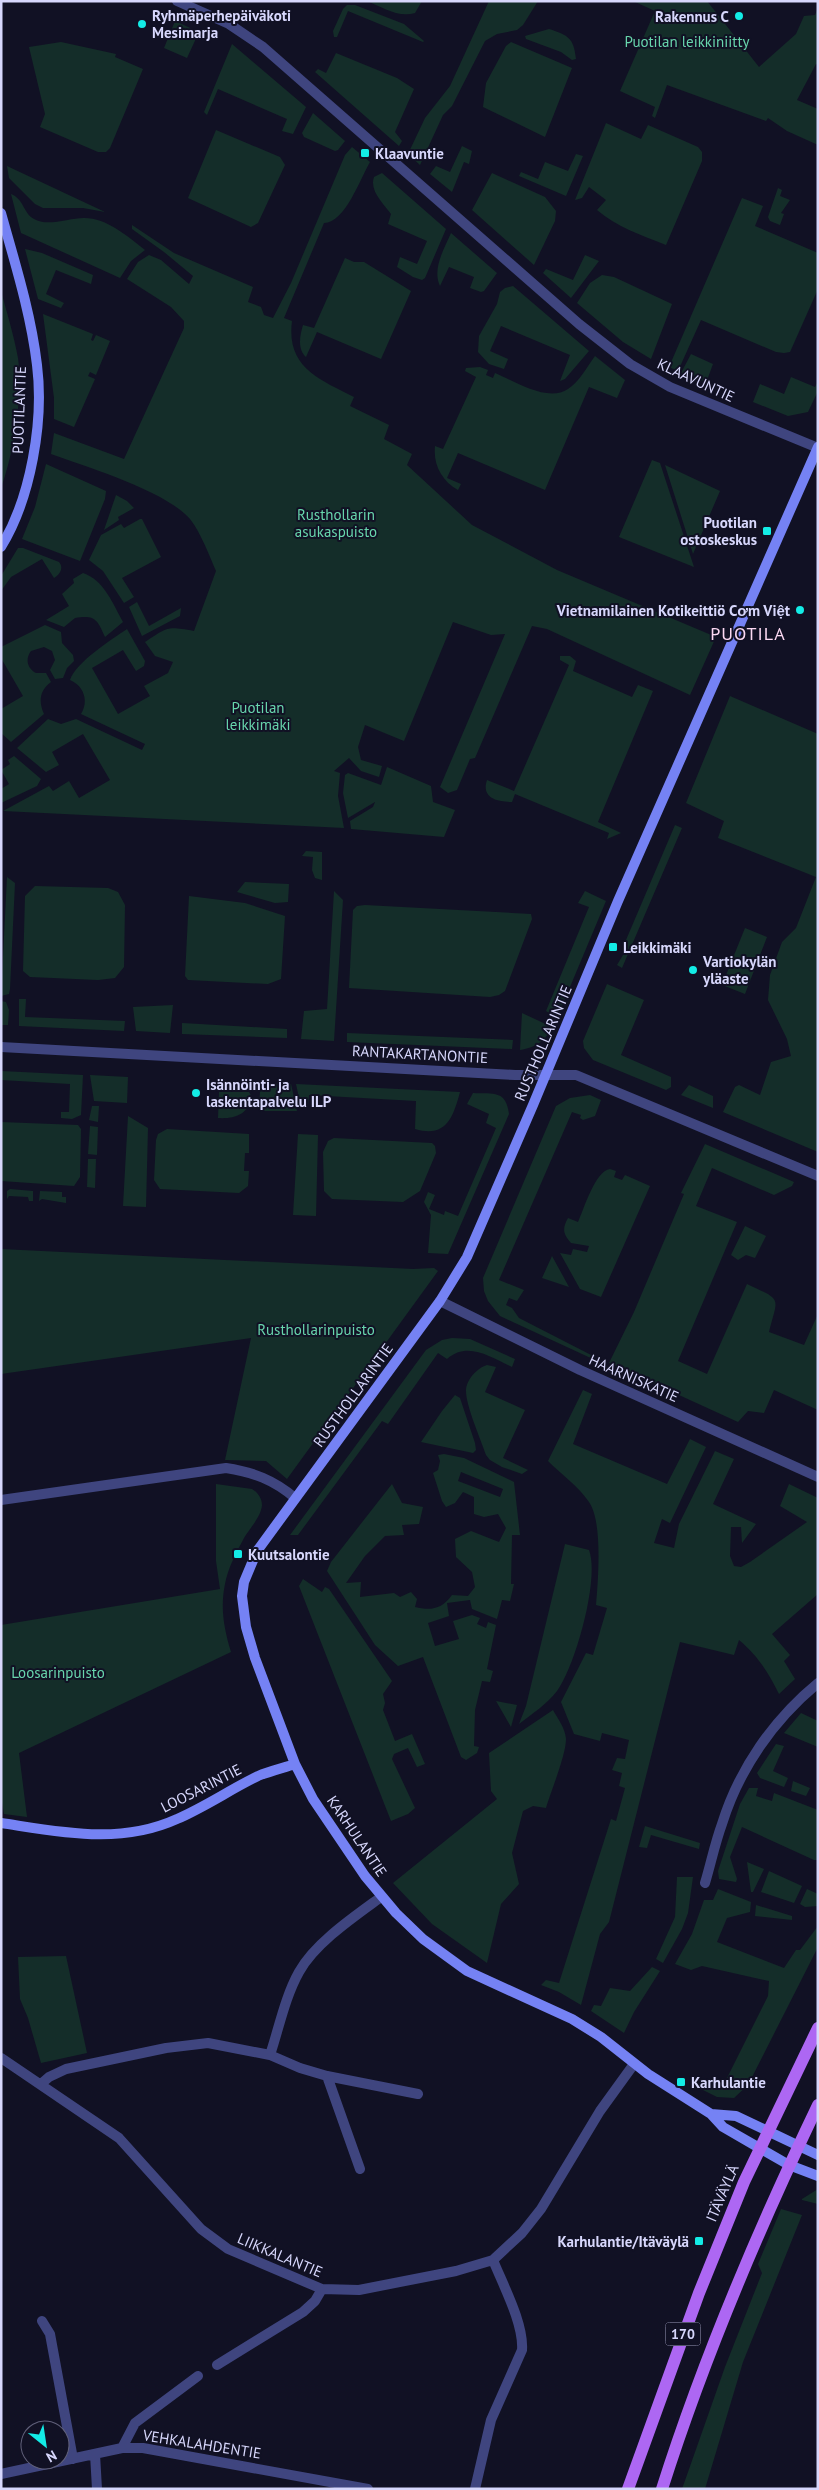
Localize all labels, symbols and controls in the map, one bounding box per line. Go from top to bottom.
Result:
place label: Ryhmäperhepäiväkoti Mesimarja [152,6,291,42]
place label: Rakennus C [655,7,730,26]
marker: Rakennus C [733,10,745,22]
marker: Ryhmäperhepäiväkoti Mesimarja [136,18,148,30]
park label: Puotilan leikkiniitty [625,32,749,51]
place label: Klaavuntie [375,144,444,163]
marker: Klaavuntie [359,147,371,159]
street label: KLAAVUNTIE [654,354,738,406]
street label: PUOTILANTIE [8,366,30,454]
park label: Rusthollarin asukaspuisto [295,505,377,541]
place label: Puotilan ostoskeskus [680,513,757,549]
marker: Puotilan ostoskeskus [761,525,773,537]
place label: Vietnamilainen Kotikeittiö Cơm Việt [556,601,791,620]
marker: Vietnamilainen Kotikeittiö Cơm Việt [794,604,806,616]
district label: PUOTILA [710,622,786,645]
park label: Puotilan leikkimäki [225,698,291,734]
place label: Leikkimäki [623,938,692,957]
marker: Leikkimäki [607,941,619,953]
place label: Vartiokylän yläaste [702,952,776,988]
marker: Vartiokylän yläaste [687,964,699,976]
street label: RUSTHOLLARINTIE [510,982,576,1104]
street label: RANTAKARTANONTIE [351,1041,489,1067]
place label: Isännöinti- ja laskentapalvelu ILP [206,1075,332,1111]
marker: Isännöinti- ja laskentapalvelu ILP [190,1087,202,1099]
park label: Rusthollarinpuisto [257,1320,375,1339]
street label: RUSTHOLLARINTIE [309,1339,397,1451]
street label: HAARNISKATIE [586,1350,682,1406]
place label: Kuutsalontie [248,1545,330,1564]
marker: Kuutsalontie [232,1548,244,1560]
park label: Loosarinpuisto [11,1663,105,1682]
street label: LOOSARINTIE [157,1760,245,1816]
street label: KARHULANTIE [323,1792,391,1880]
place label: Karhulantie [691,2073,766,2092]
marker: Karhulantie [675,2076,687,2088]
street label: ITÄVÄYLÄ [701,2161,743,2225]
street label: LIIKKALANTIE [235,2229,325,2281]
place label: Karhulantie/Itäväylä [557,2232,689,2251]
marker: Karhulantie/Itäväylä [693,2235,705,2247]
road number: 170 [666,2322,700,2346]
north arrow [20,2420,70,2470]
street label: VEHKALAHDENTIE [141,2425,263,2463]
text: N [43,2446,60,2466]

